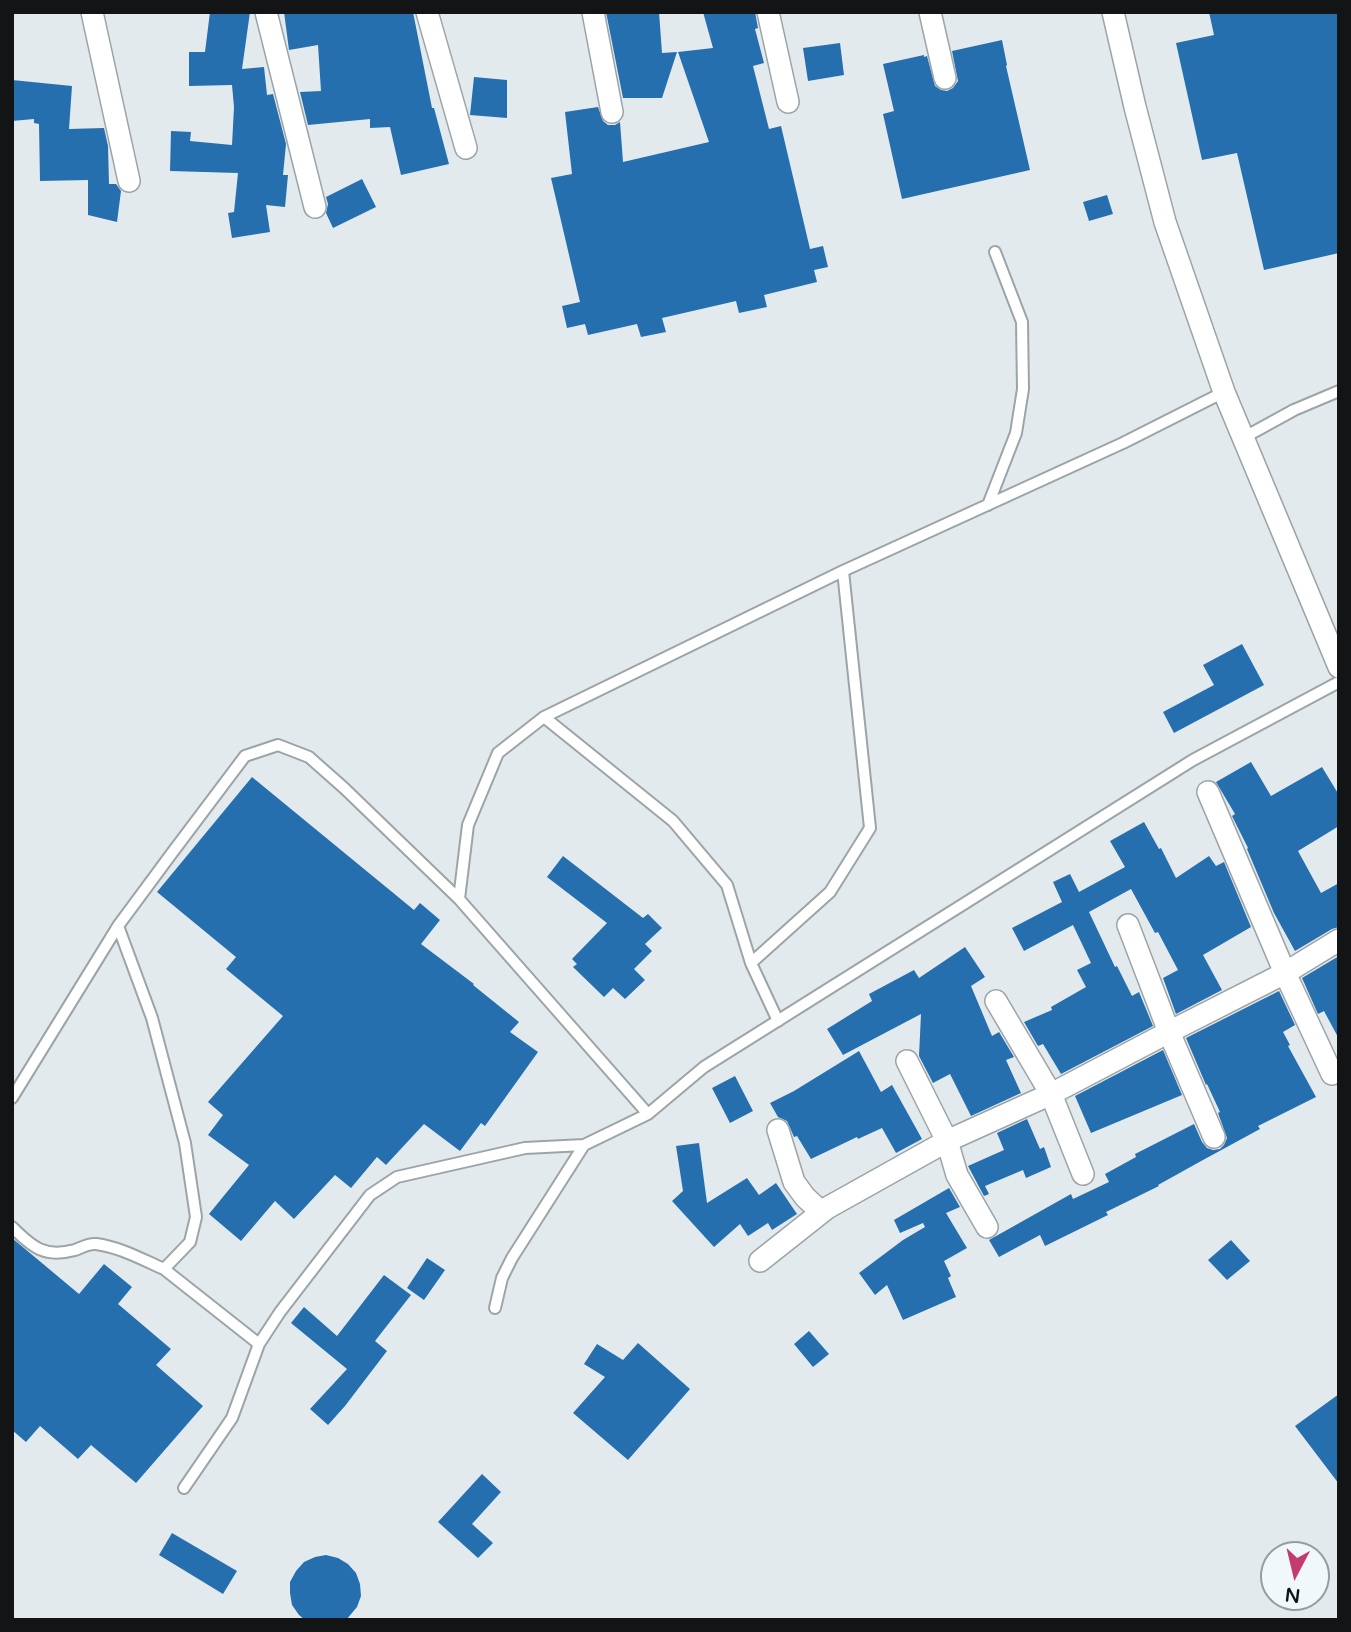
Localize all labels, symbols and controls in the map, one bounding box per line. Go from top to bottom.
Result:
north arrow [1260,1541,1330,1611]
text: N [1284,1583,1302,1607]

